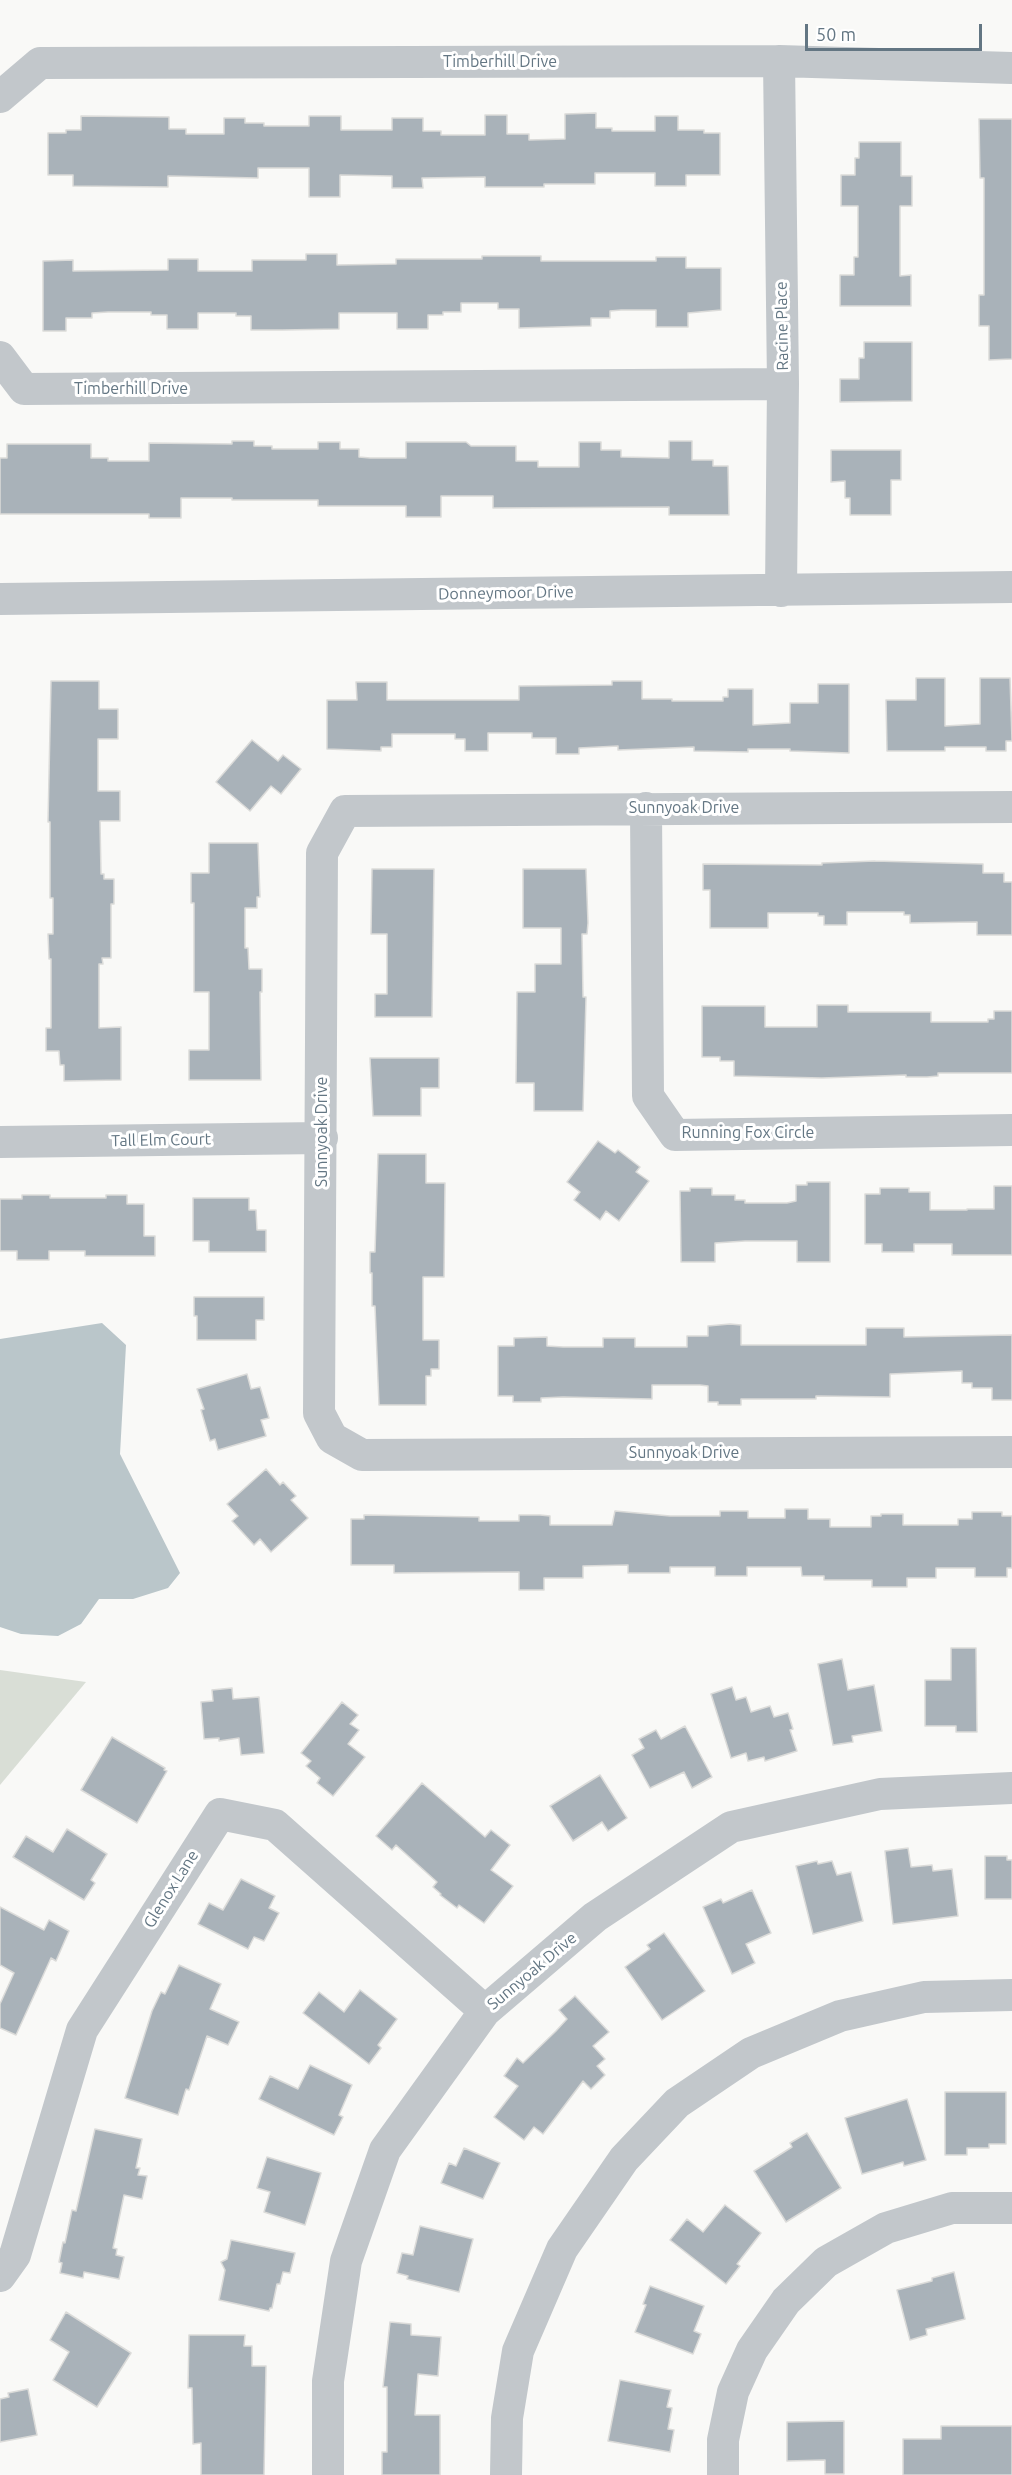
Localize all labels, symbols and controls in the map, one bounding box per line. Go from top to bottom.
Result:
scale bar [808,12,985,50]
text: 50 m [816,24,856,44]
street label: Timberhill Drive [443,52,557,72]
street label: Racine Place [772,281,792,371]
street label: Timberhill Drive [74,379,188,399]
street label: Donneymoor Drive [438,582,574,604]
street label: Sunnyoak Drive [629,798,739,818]
street label: Sunnyoak Drive [312,1077,332,1187]
street label: Running Fox Circle [682,1123,814,1143]
street label: Tall Elm Court [111,1130,211,1150]
street label: Sunnyoak Drive [629,1443,739,1463]
street label: Glenox Lane [140,1847,202,1931]
street label: Sunnyoak Drive [484,1928,580,2014]

